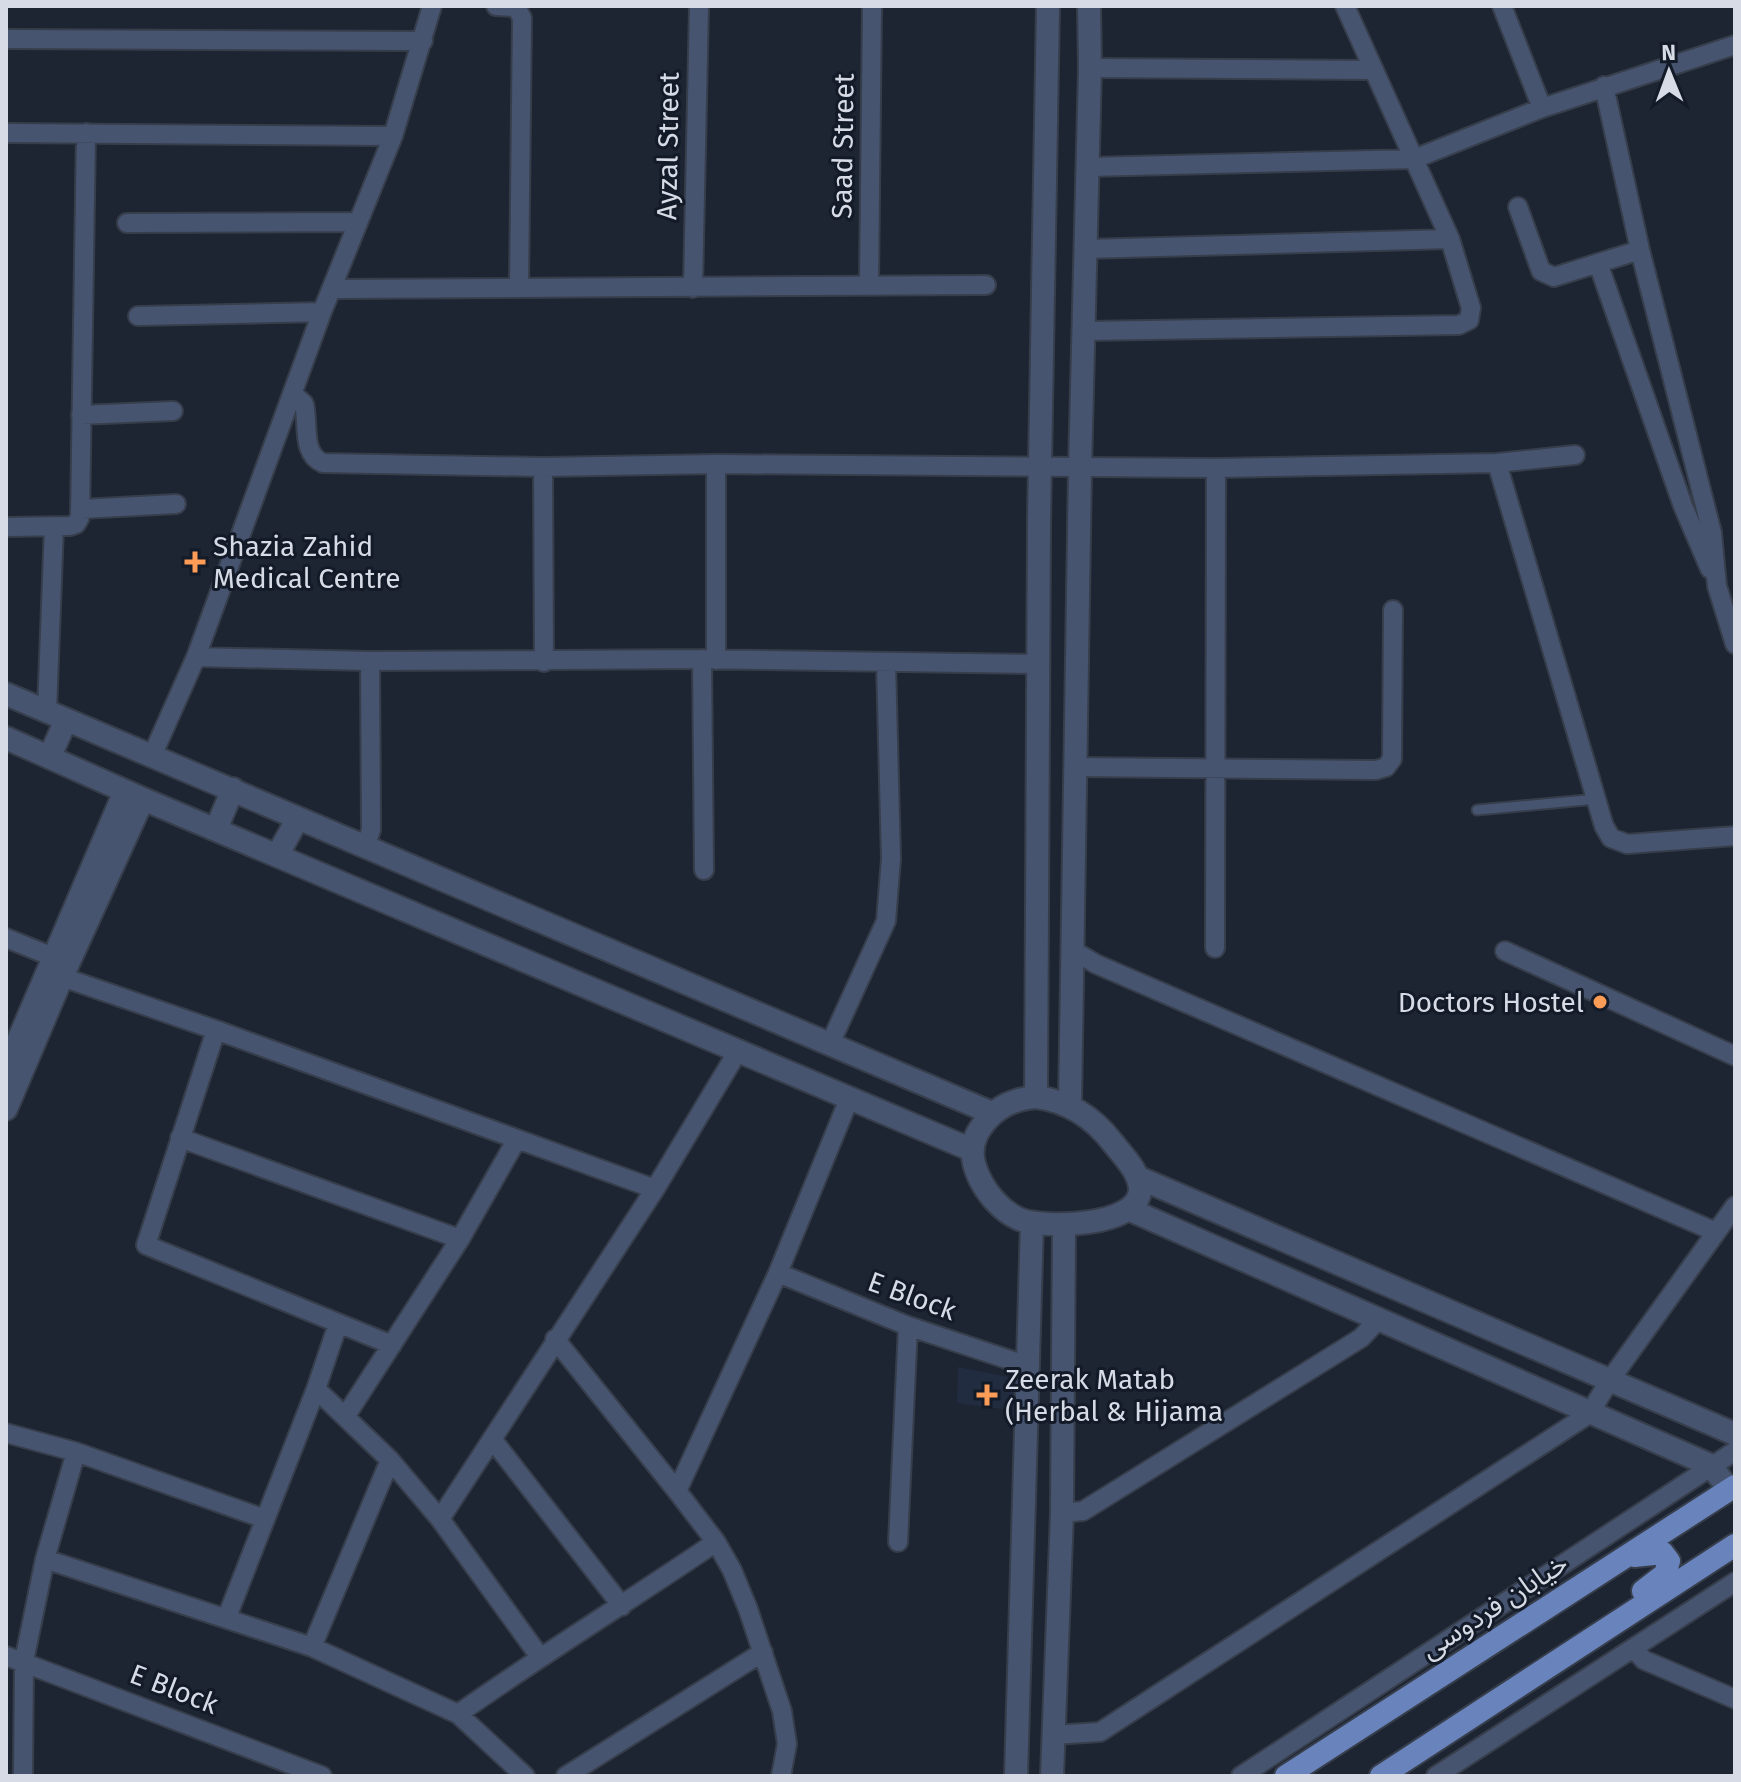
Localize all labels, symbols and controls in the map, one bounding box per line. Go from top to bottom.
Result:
north arrow [1629,32,1709,112]
text: N [1661,39,1676,66]
street label: Ayzal Street [650,71,686,220]
street label: Saad Street [825,72,861,219]
place label: Shazia Zahid Medical Centre [213,530,401,595]
marker: Shazia Zahid Medical Centre [184,551,206,573]
place label: Doctors Hostel [1398,986,1584,1019]
marker: Doctors Hostel [1591,993,1609,1011]
street label: E Block [863,1265,961,1327]
place label: Zeerak Matab (Herbal & Hijama [1005,1363,1223,1428]
marker: Zeerak Matab (Herbal & Hijama [976,1384,998,1406]
street label: خیابان فردوسی [1414,1546,1574,1666]
street label: E Block [125,1657,223,1721]

